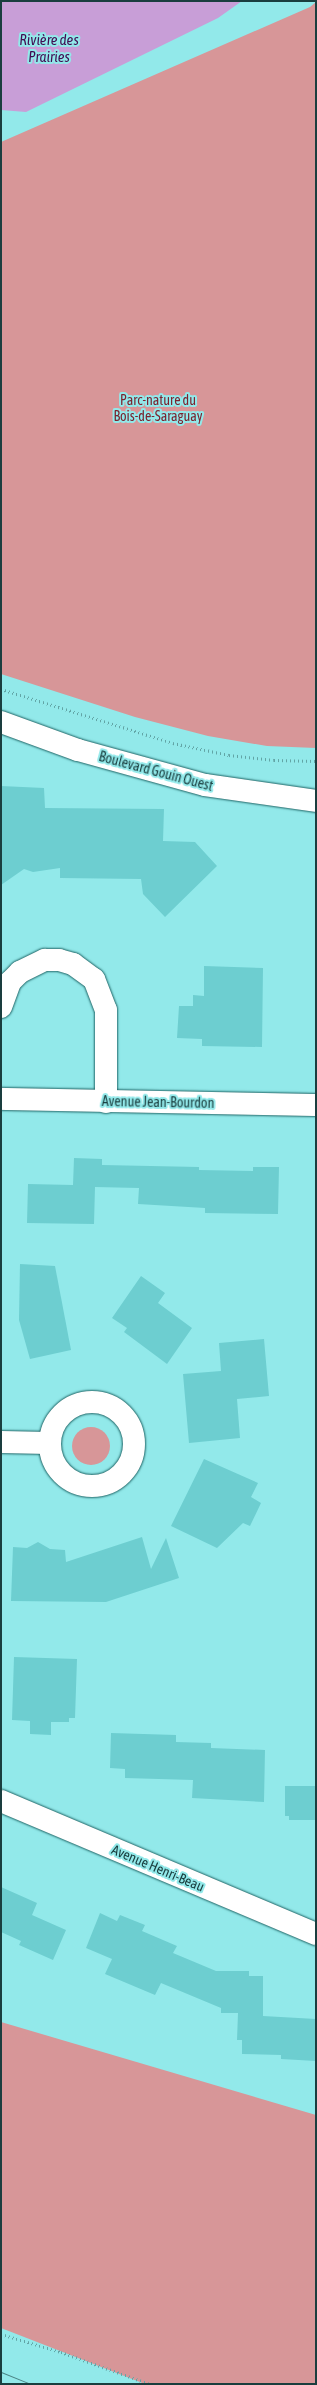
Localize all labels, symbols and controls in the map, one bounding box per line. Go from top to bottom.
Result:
water label: Rivière des Prairies [19,30,79,65]
park label: Parc-nature du Bois-de-Saraguay [113,392,203,424]
street label: Boulevard Gouin Ouest [97,748,215,794]
street label: Avenue Jean-Bourdon [102,1093,214,1111]
street label: Avenue Henri-Beau [109,1841,207,1895]

